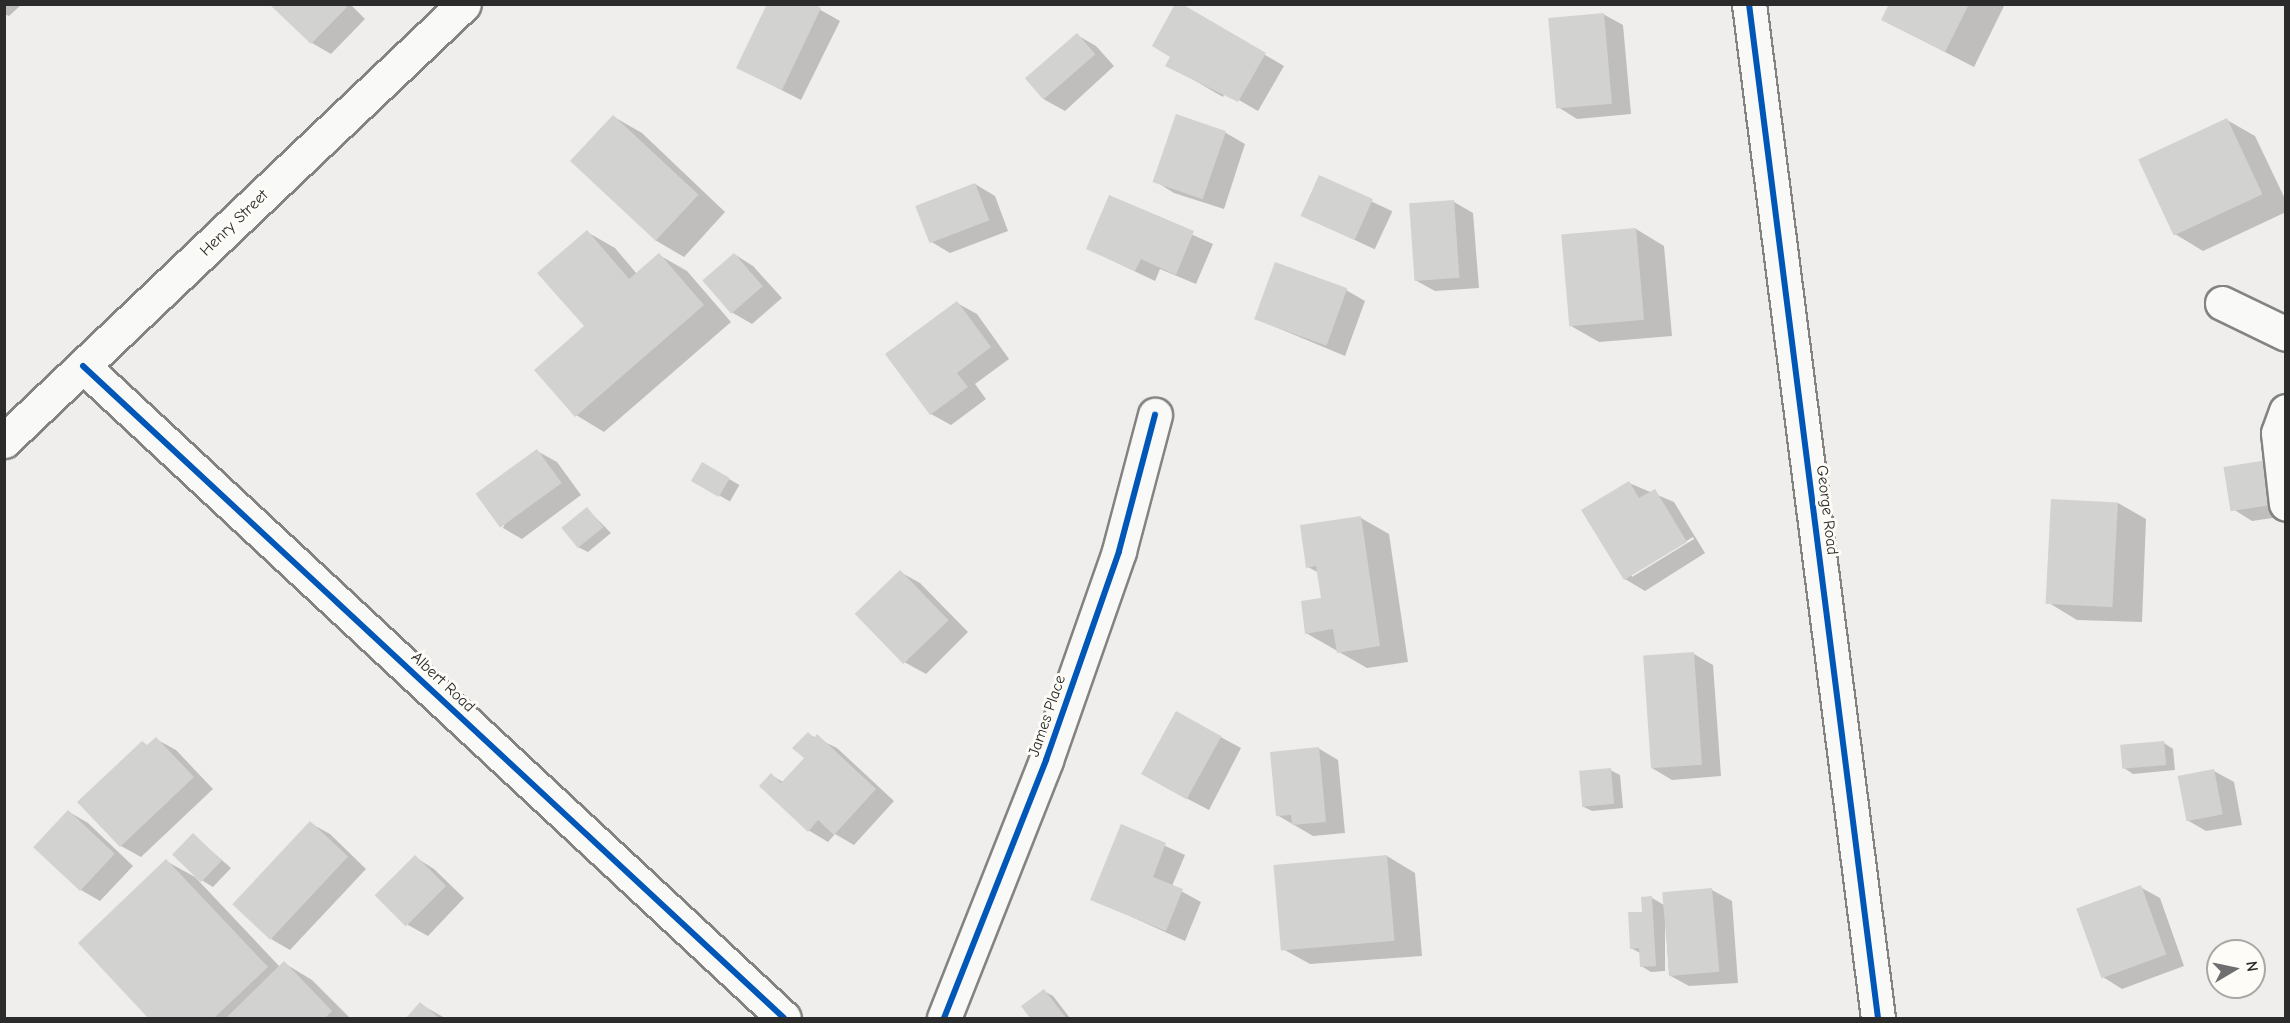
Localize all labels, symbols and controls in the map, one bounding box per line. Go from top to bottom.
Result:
street label: Henry Street [196,186,272,260]
street label: George Road [1812,464,1842,556]
street label: Albert Road [407,648,479,716]
street label: James Place [1024,673,1070,759]
north arrow [2206,939,2266,999]
text: N [2242,960,2262,973]

